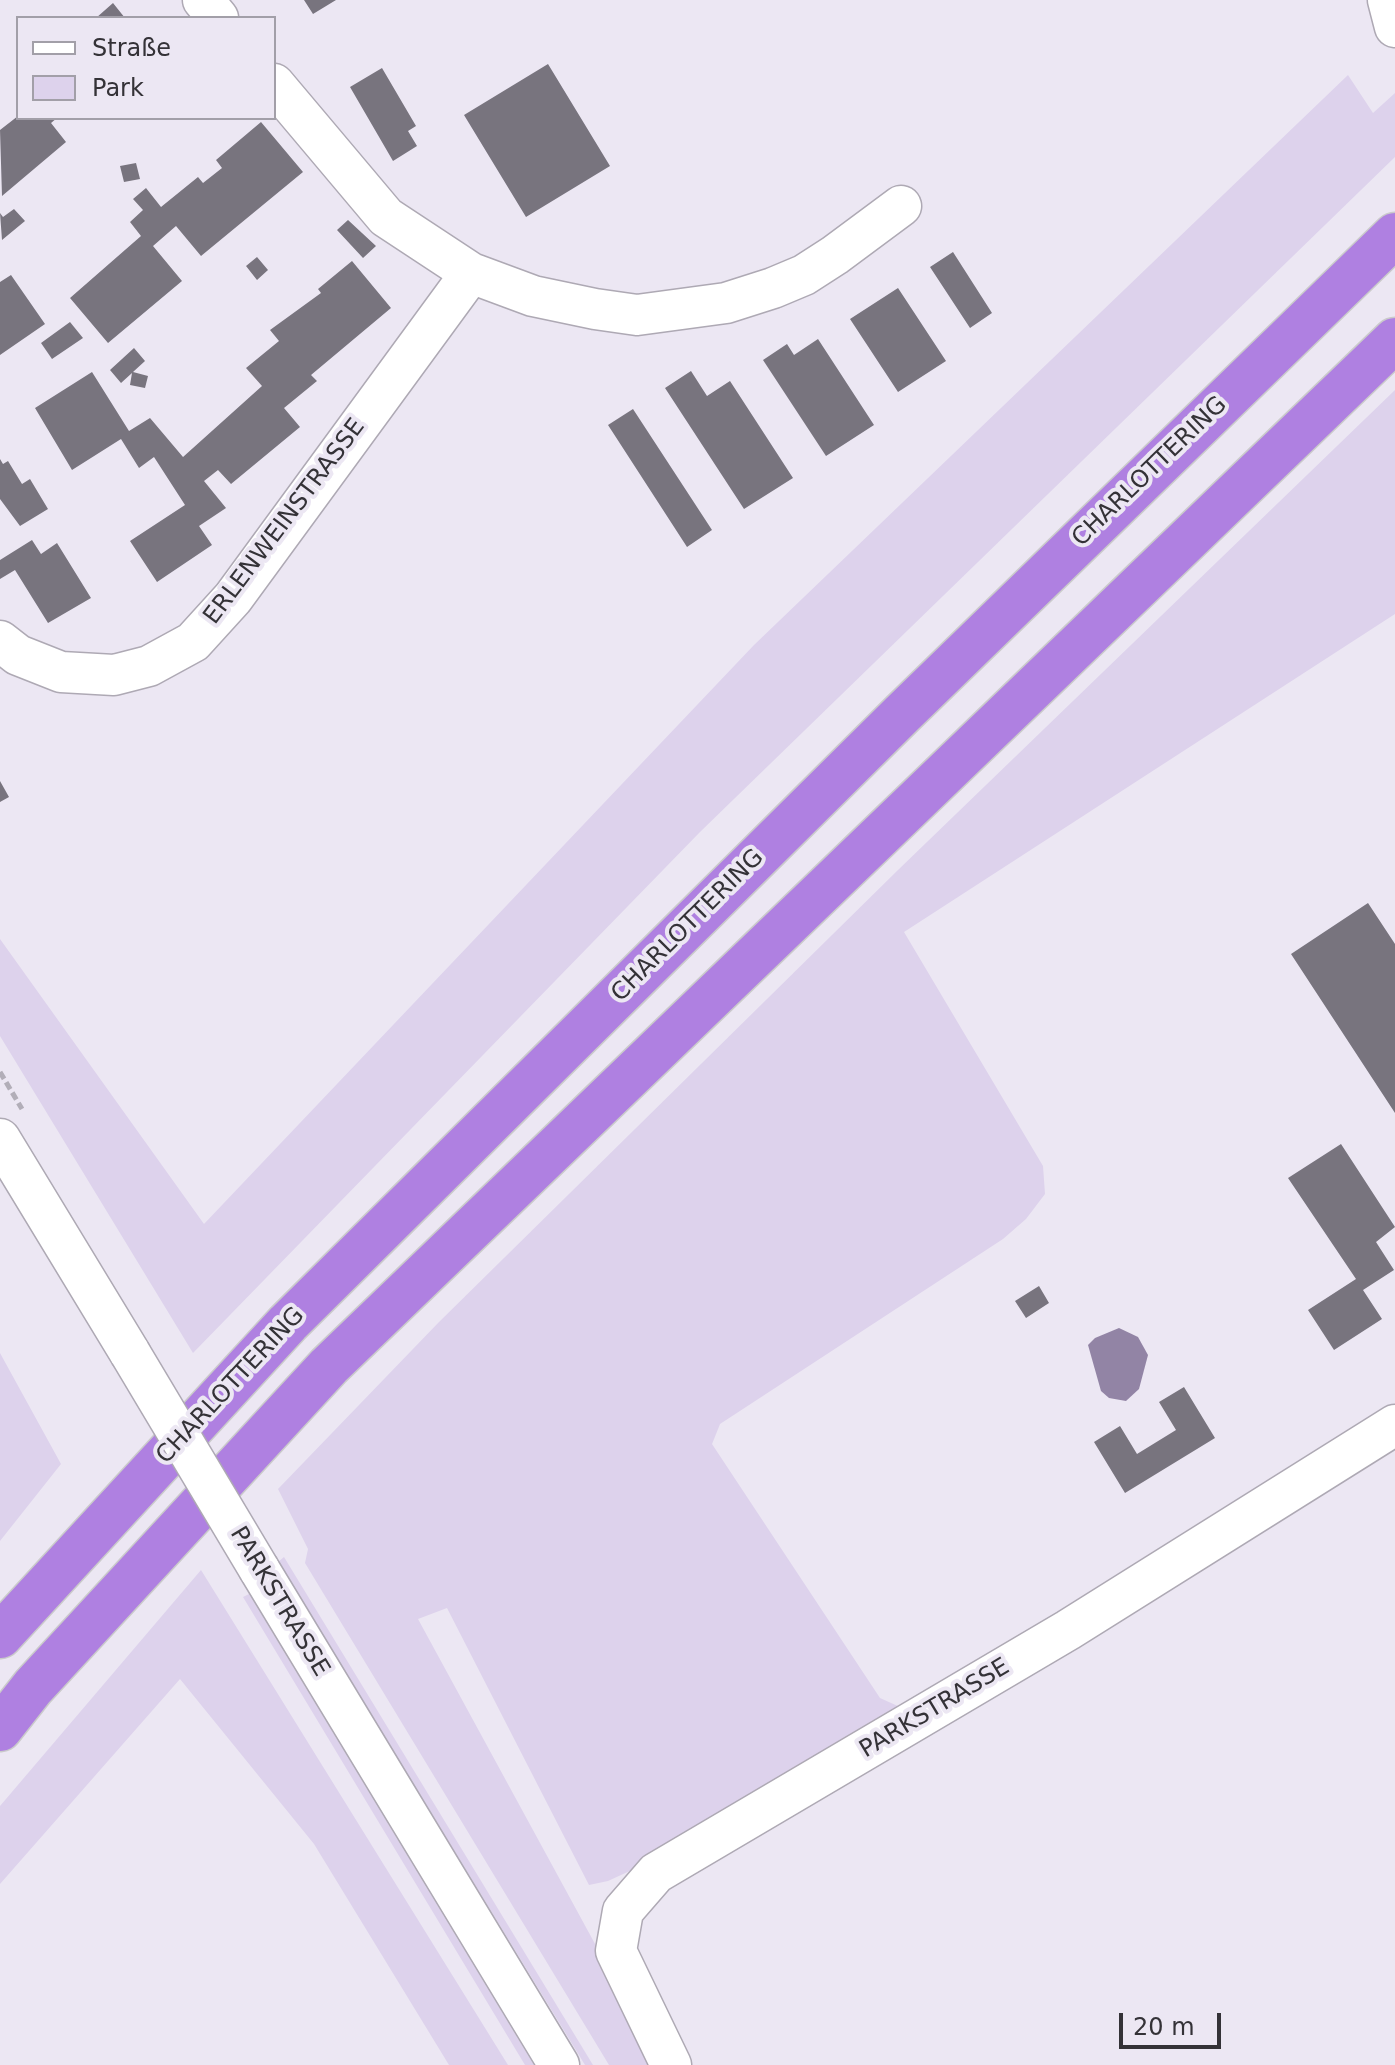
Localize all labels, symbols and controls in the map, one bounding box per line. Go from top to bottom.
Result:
legend [16,16,276,120]
text: Straße [92,34,171,62]
text: Park [92,74,144,102]
street label: CHARLOTTERING [1067,391,1233,553]
street label: ERLENWEINSTRASSE [198,414,372,630]
street label: CHARLOTTERING [606,844,770,1008]
street label: CHARLOTTERING [151,1302,311,1470]
street label: PARKSTRASSE [223,1522,335,1682]
street label: PARKSTRASSE [855,1653,1015,1765]
scale bar [1123,1997,1225,2047]
text: 20 m [1133,2013,1195,2041]

